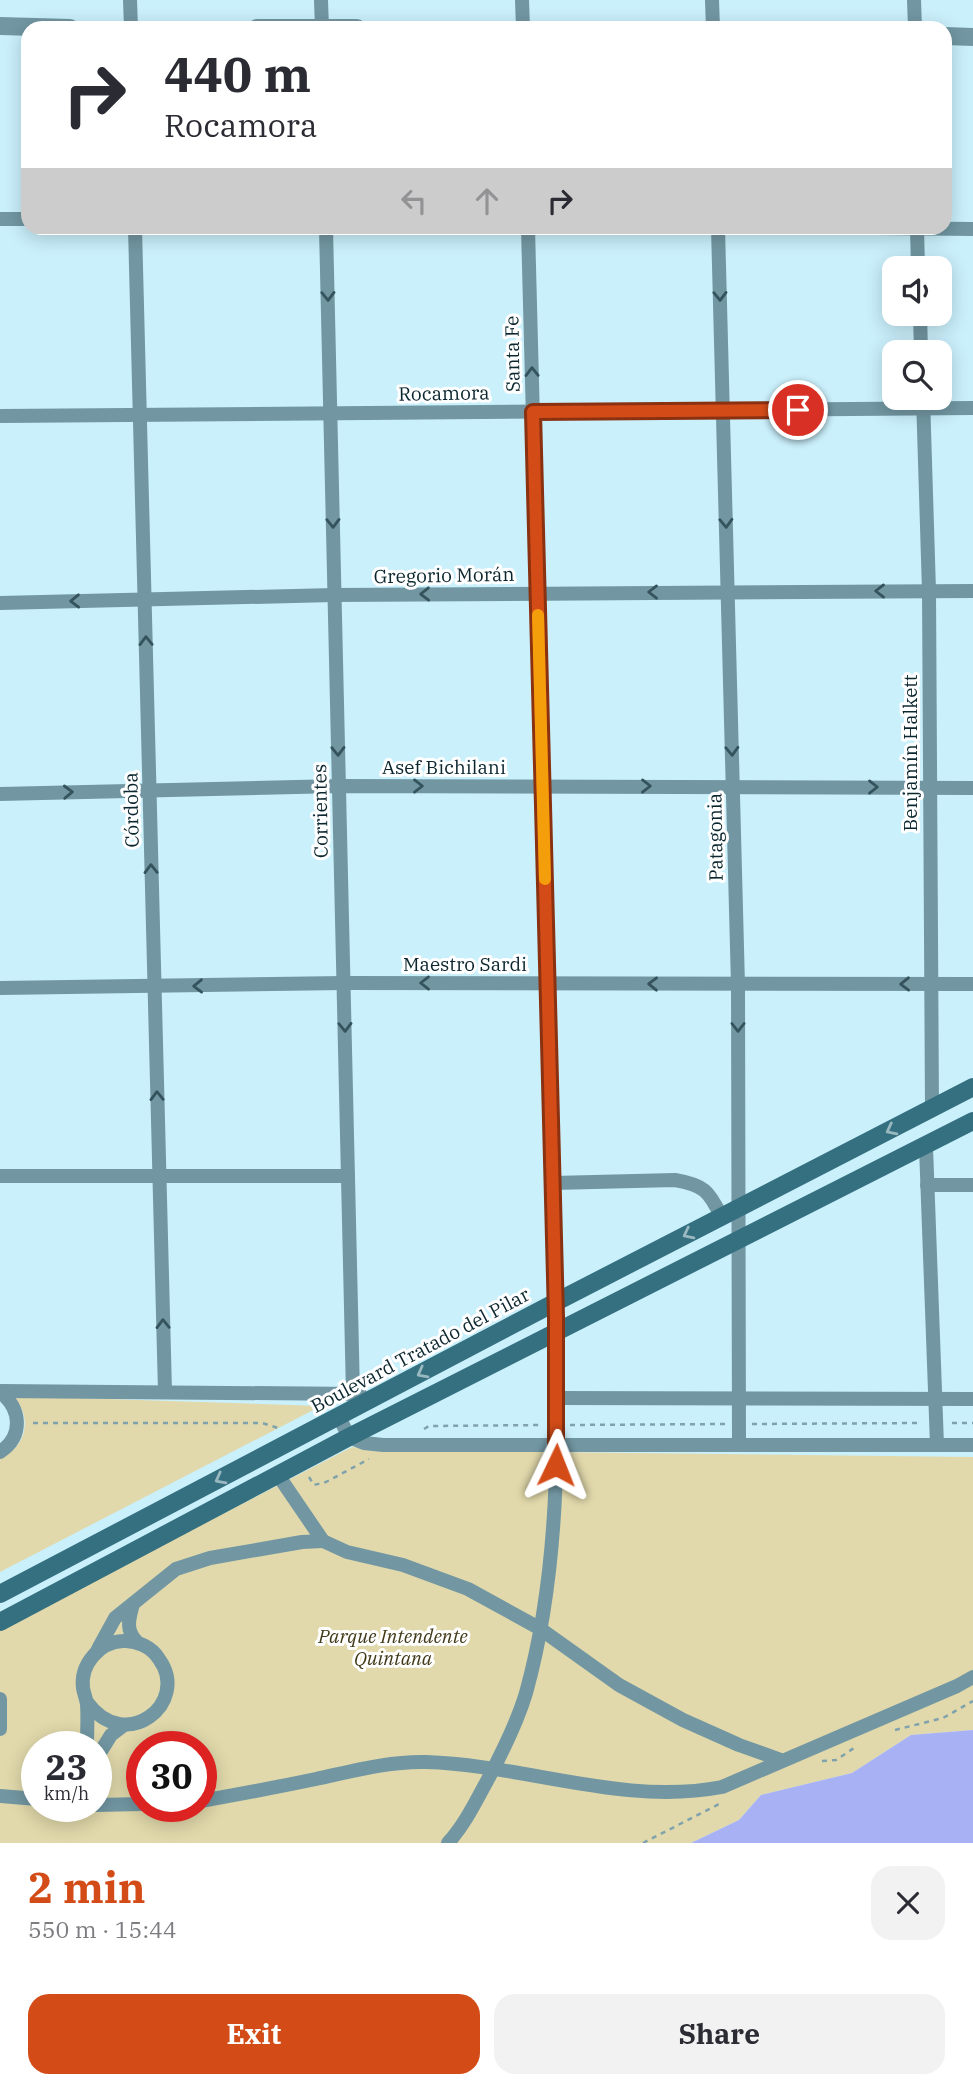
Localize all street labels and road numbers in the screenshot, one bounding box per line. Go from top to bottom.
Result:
street label: Santa Fe [499,316,525,392]
street label: Rocamora [398,380,490,406]
street label: Gregorio Morán [373,562,515,588]
street label: Benjamín Halkett [898,674,922,832]
street label: Asef Bichilani [382,755,506,779]
street label: Corrientes [307,764,333,858]
street label: Córdoba [118,772,144,848]
street label: Patagonia [702,793,728,881]
street label: Maestro Sardi [403,952,527,976]
street label: Boulevard Tratado del Pilar [306,1282,534,1418]

